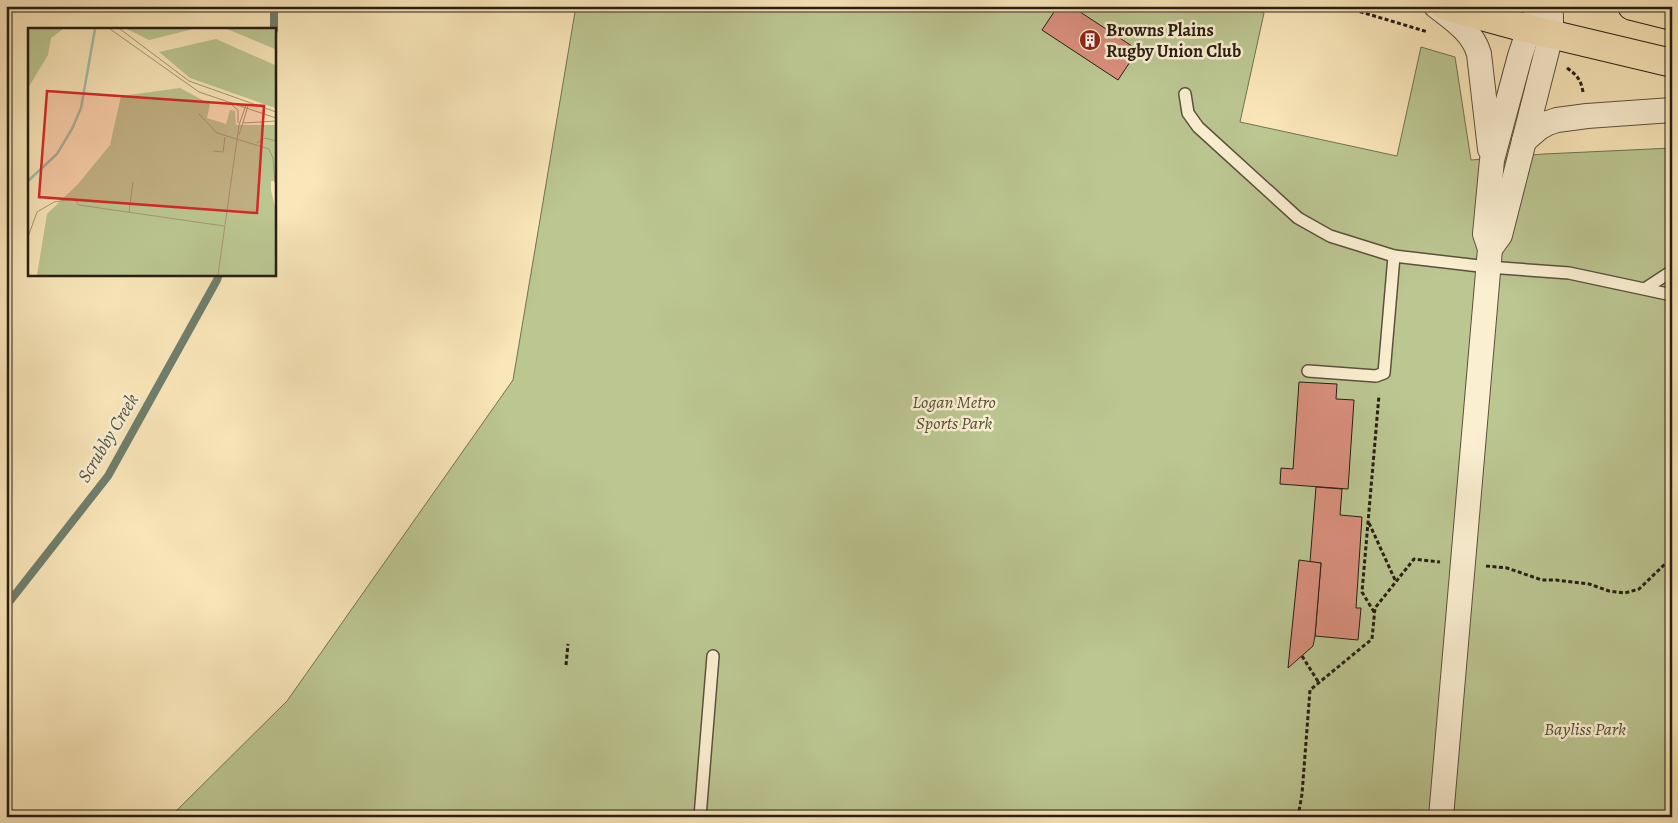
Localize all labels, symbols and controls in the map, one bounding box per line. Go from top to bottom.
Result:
place label: Browns Plains Rugby Union Club [1106,18,1241,63]
inset map [28,28,275,275]
building icon: Browns Plains Rugby Union Club [1078,28,1102,52]
water label: Scrubby Creek [71,389,145,487]
park label: Logan Metro Sports Park [912,390,996,435]
park label: Bayliss Park [1544,717,1626,741]

